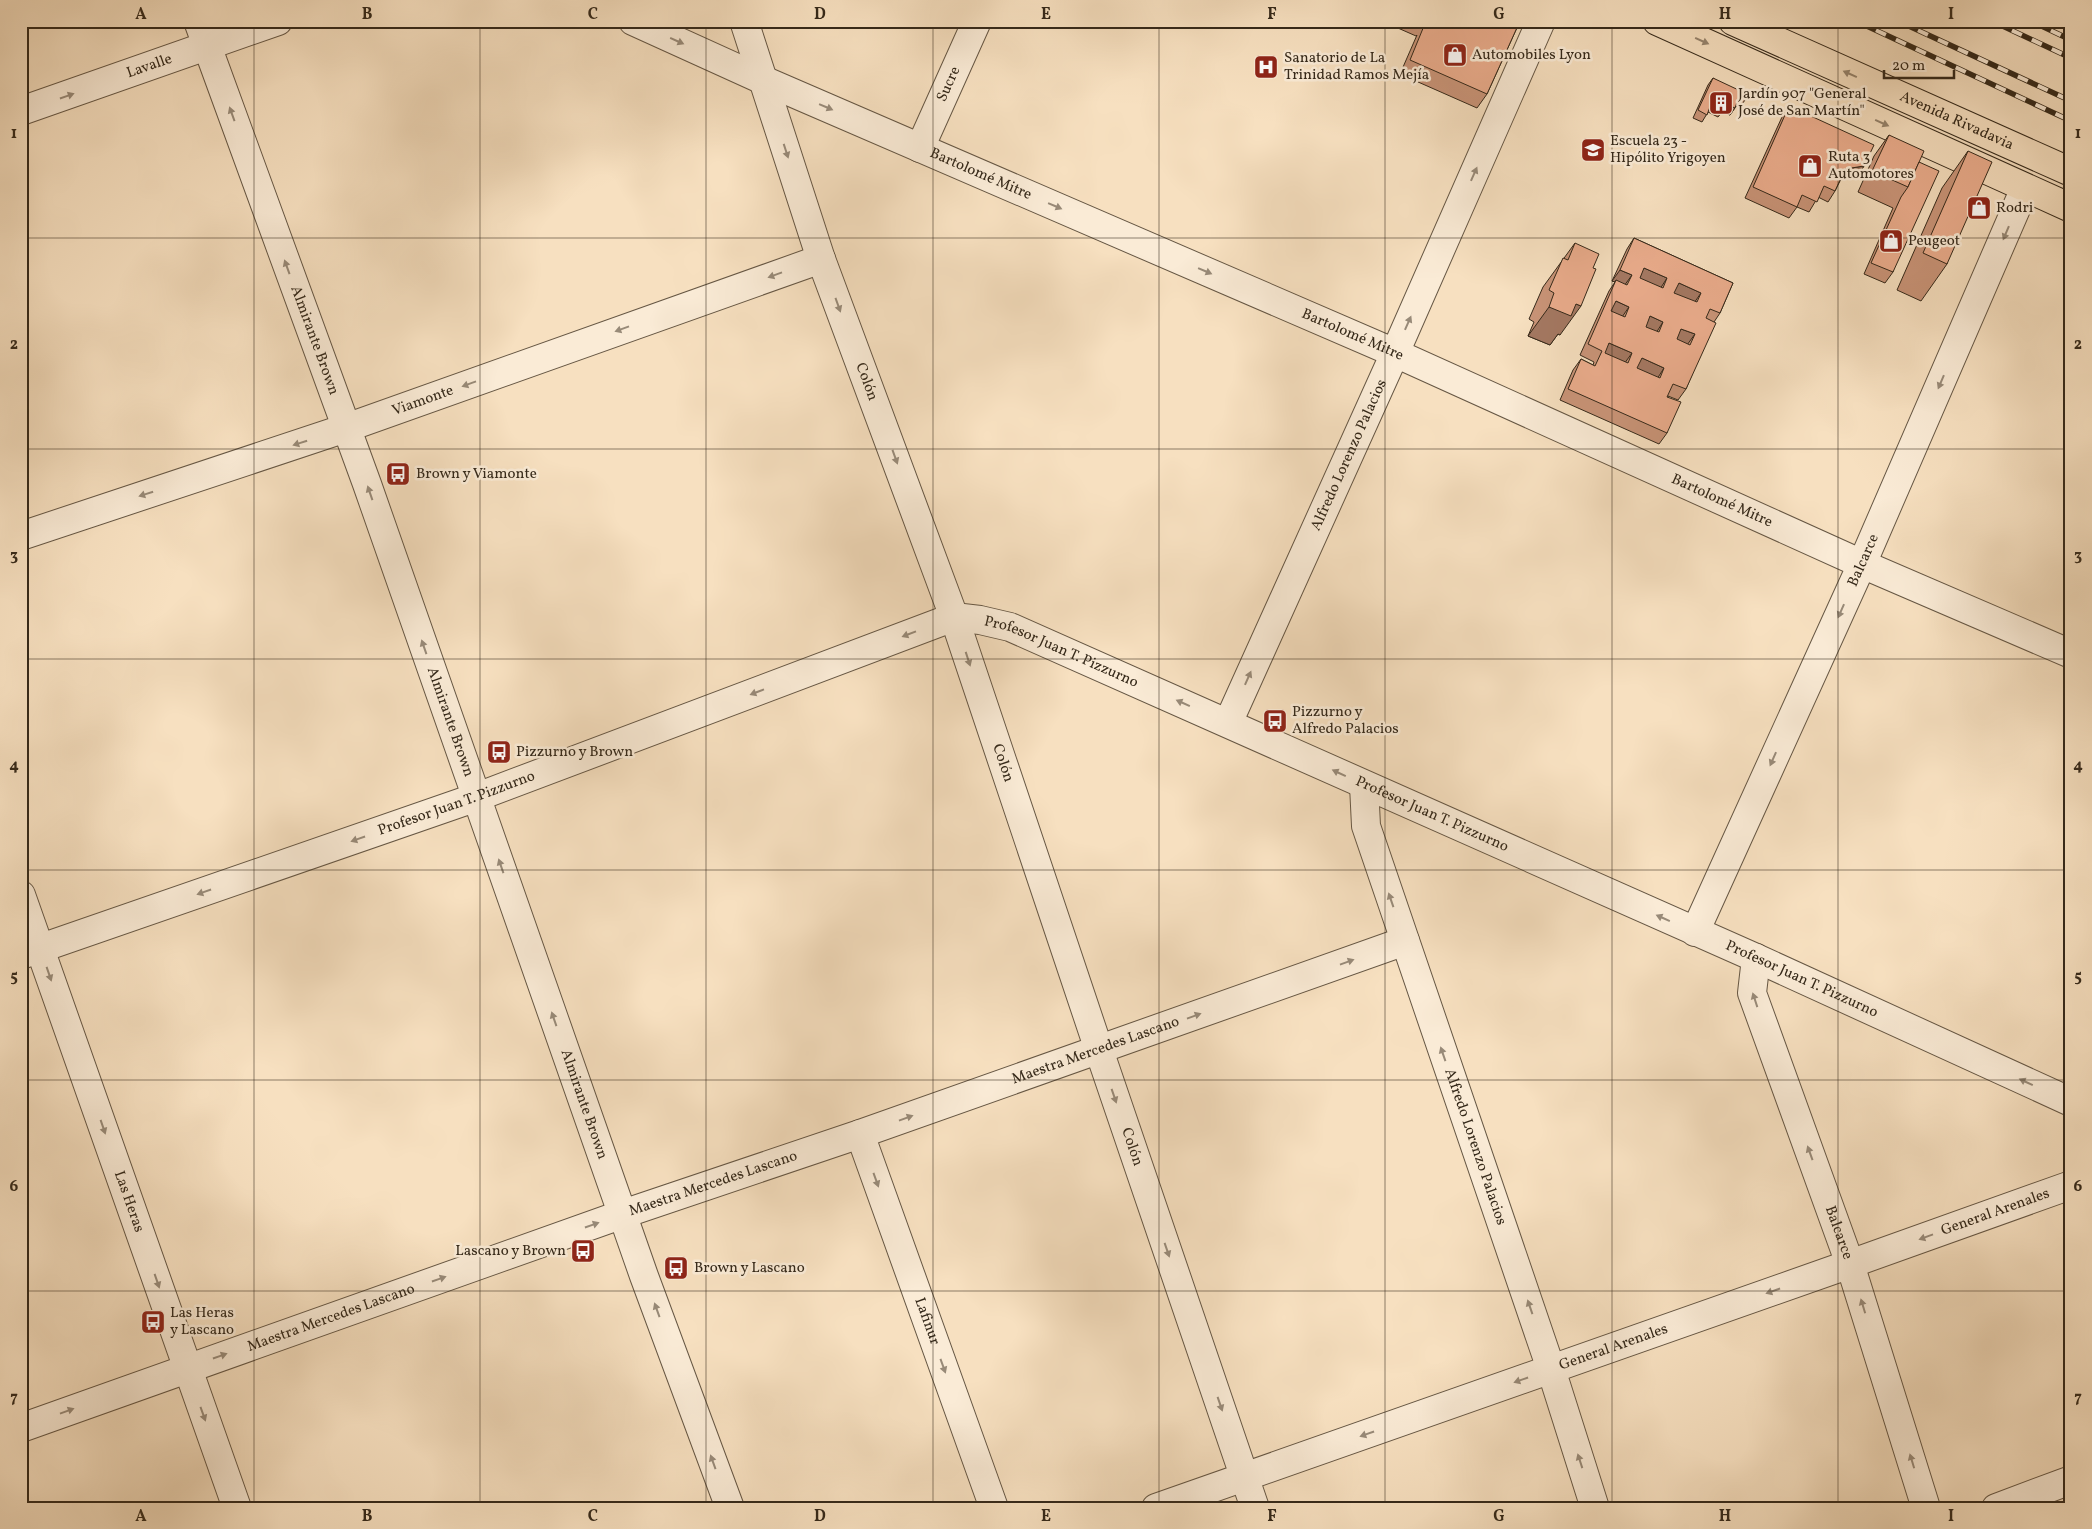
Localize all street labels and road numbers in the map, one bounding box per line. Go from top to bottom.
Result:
street label: Lavalle [124,48,175,84]
street label: Sucre [932,63,966,105]
street label: Avenida Rivadavia [1896,86,2017,156]
street label: Bartolomé Mitre [927,143,1035,205]
street label: Almirante Brown [285,283,344,398]
street label: Bartolomé Mitre [1298,303,1407,366]
street label: Colón [850,360,883,404]
street label: Alfredo Lorenzo Palacios [1306,376,1392,534]
street label: Viamonte [389,380,456,421]
street label: Bartolomé Mitre [1668,469,1776,533]
street label: Balcarce [1843,531,1884,590]
street label: Profesor Juan T. Pizzurno [982,611,1142,693]
street label: Almirante Brown [421,664,479,780]
street label: Colón [987,741,1019,785]
street label: Profesor Juan T. Pizzurno [375,766,538,841]
street label: Profesor Juan T. Pizzurno [1352,771,1512,857]
street label: Profesor Juan T. Pizzurno [1722,935,1882,1023]
street label: Maestra Mercedes Lascano [1009,1011,1182,1090]
street label: Almirante Brown [555,1047,613,1162]
street label: Alfredo Lorenzo Palacios [1439,1066,1512,1228]
street label: Colón [1116,1125,1148,1169]
street label: Maestra Mercedes Lascano [626,1145,800,1222]
street label: Las Heras [108,1168,150,1235]
street label: General Arenales [1938,1183,2053,1241]
street label: Balcarce [1819,1203,1858,1262]
street label: Maestra Mercedes Lascano [244,1278,418,1357]
street label: Lafinur [909,1295,945,1348]
street label: General Arenales [1556,1318,1671,1376]

